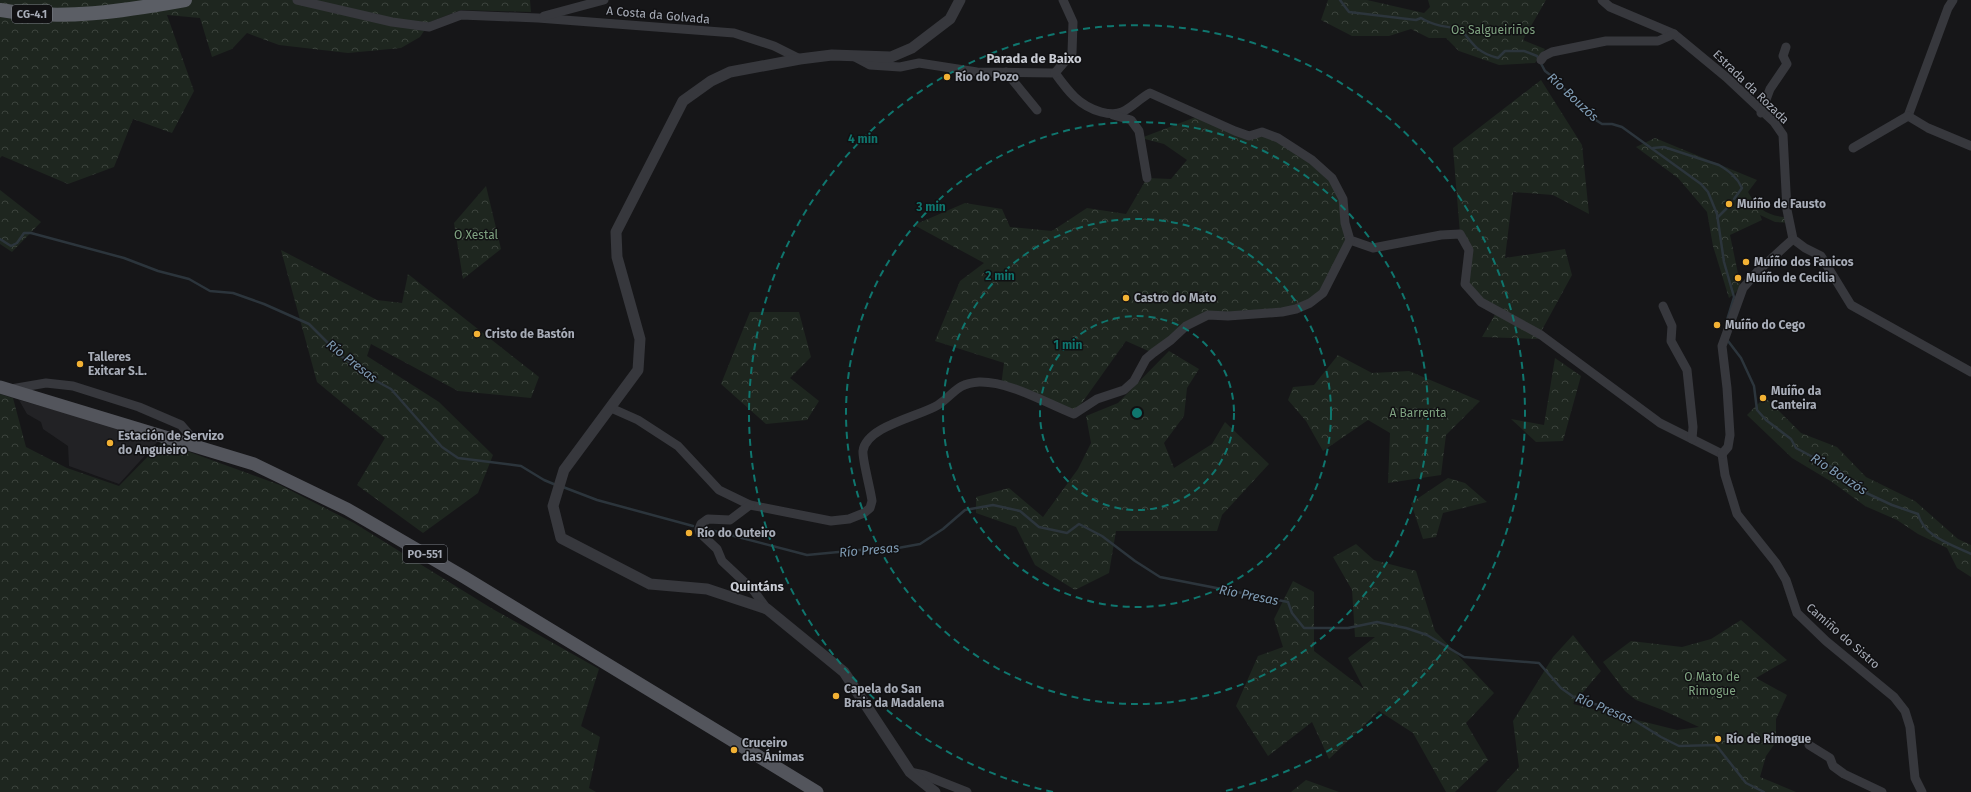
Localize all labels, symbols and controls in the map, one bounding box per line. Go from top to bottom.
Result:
street label: A Costa da Golvada [606,3,710,27]
road number: CG-4.1 [12,5,52,23]
park label: Os Salgueiriños [1451,23,1536,37]
street label: Estrada da Rozada [1710,47,1792,127]
district label: Parada de Baixo [986,51,1082,66]
place label: Río do Pozo [955,70,1019,84]
water label: Río Bouzós [1544,70,1602,124]
marker: Río do Pozo [942,72,952,82]
text: 4 min [848,132,878,146]
place label: Muíño de Fausto [1737,197,1826,211]
marker: Muíño de Fausto [1724,199,1734,209]
text: 3 min [915,200,946,214]
park label: O Xestal [454,228,499,242]
place label: Muíño dos Fanicos [1754,255,1854,269]
marker: Muíño dos Fanicos [1741,257,1751,267]
text: 2 min [985,269,1015,283]
place label: Muíño de Cecilia [1746,271,1835,285]
marker: Muíño de Cecilia [1733,273,1743,283]
place label: Castro do Mato [1134,291,1216,305]
marker: Castro do Mato [1121,293,1131,303]
place label: Muíño do Cego [1725,318,1805,332]
marker: Muíño do Cego [1712,320,1722,330]
place label: Cristo de Bastón [485,327,575,341]
marker: Cristo de Bastón [472,329,482,339]
water label: Río Presas [324,337,380,385]
text: 1 min [1054,338,1082,352]
place label: Talleres Exitcar S.L. [88,350,147,378]
marker: Talleres Exitcar S.L. [75,359,85,369]
place label: Muíño da Canteira [1771,384,1822,412]
marker: Muíño da Canteira [1758,393,1768,403]
centre of rings [1130,406,1144,420]
park label: A Barrenta [1389,406,1447,420]
place label: Estación de Servizo do Anguieiro [118,429,224,457]
marker: Estación de Servizo do Anguieiro [105,438,115,448]
water label: Río Bouzós [1808,450,1870,498]
place label: Río do Outeiro [697,526,776,540]
marker: Río do Outeiro [684,528,694,538]
water label: Río Presas [838,540,900,560]
road number: PO-551 [403,545,447,563]
district label: Quintáns [730,579,784,594]
water label: Río Presas [1218,582,1280,608]
street label: Camiño do Sistro [1803,600,1883,672]
park label: O Mato de Rimogue [1684,670,1740,698]
place label: Capela do San Brais da Madalena [844,682,945,710]
water label: Río Presas [1573,690,1635,726]
marker: Capela do San Brais da Madalena [831,691,841,701]
place label: Río de Rimogue [1726,732,1812,746]
marker: Río de Rimogue [1713,734,1723,744]
place label: Cruceiro das Ánimas [742,736,804,764]
marker: Cruceiro das Ánimas [729,745,739,755]

